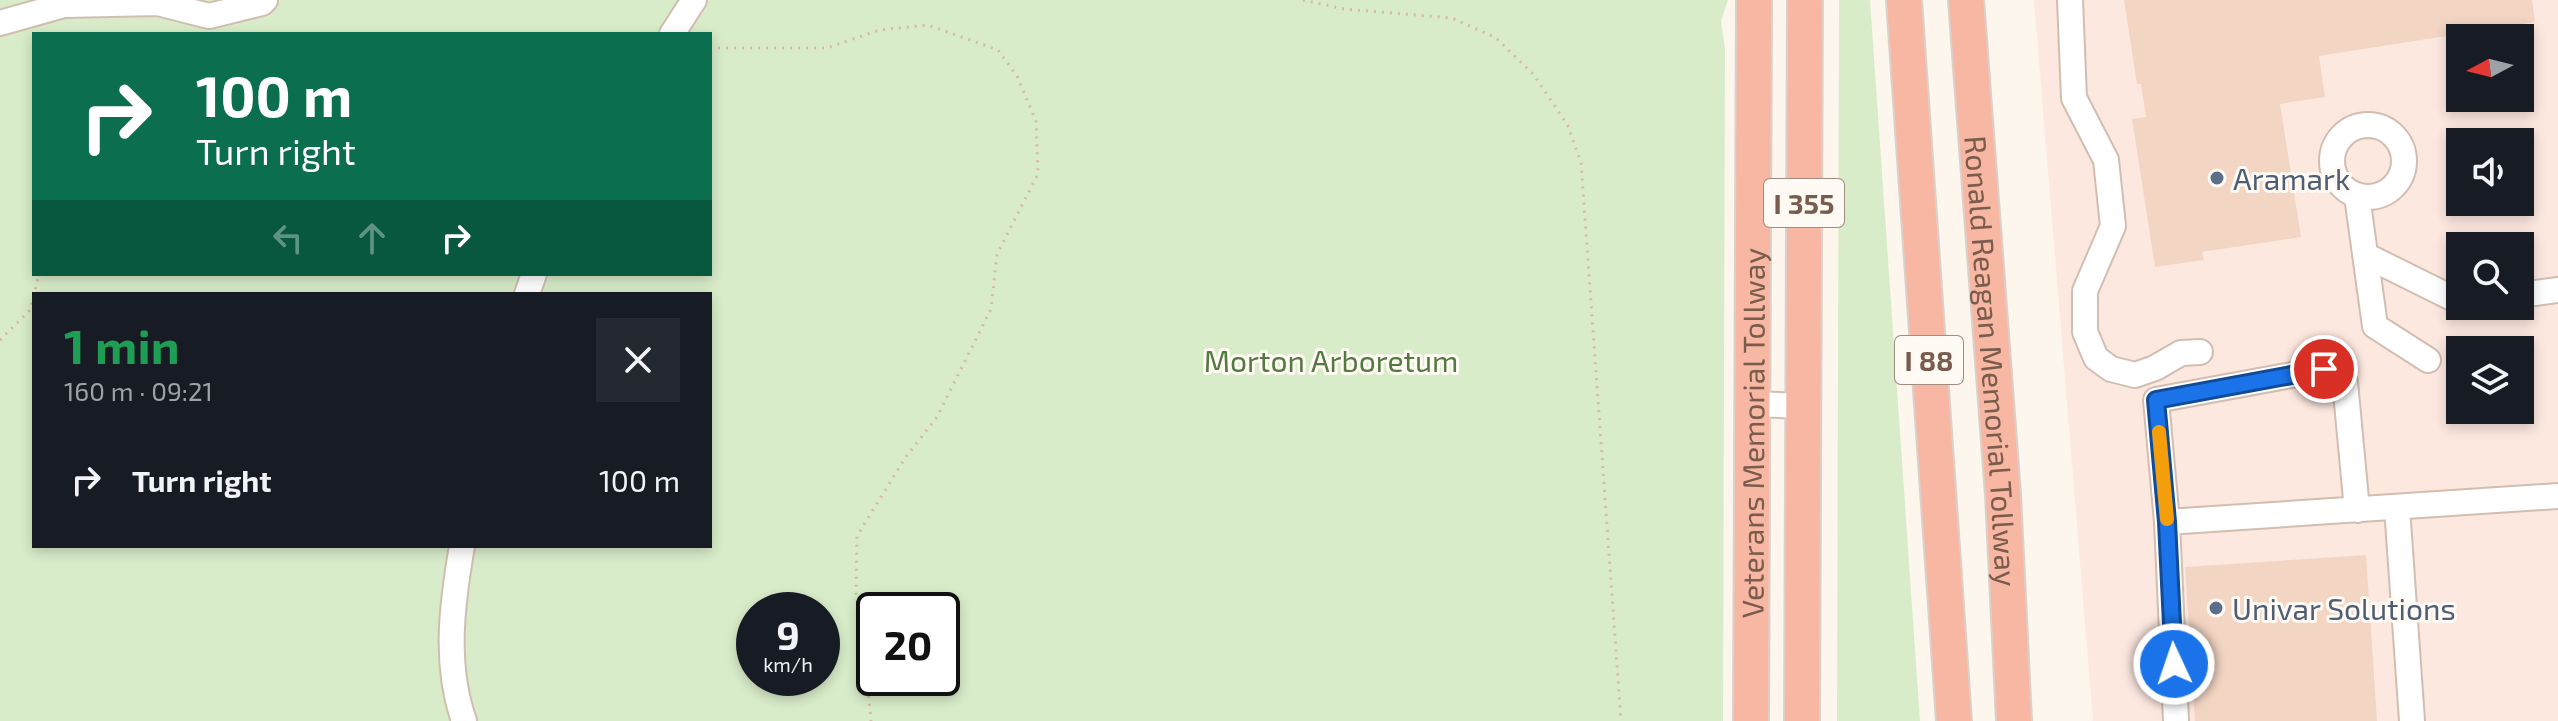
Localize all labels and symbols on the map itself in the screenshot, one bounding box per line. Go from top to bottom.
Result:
north arrow [2446,24,2534,112]
street label: Ronald Reagan Memorial Tollway [1958,134,2025,587]
place label: Aramark [2233,160,2350,196]
marker: Aramark [2208,169,2226,187]
road number: I 355 [1764,179,1844,227]
street label: Veterans Memorial Tollway [1733,248,1771,618]
pin [2290,335,2358,403]
road number: I 88 [1895,336,1963,384]
park label: Morton Arboretum [1204,342,1458,378]
place label: Univar Solutions [2232,590,2456,626]
speed limit sign: 20 [856,592,960,696]
marker: Univar Solutions [2207,599,2225,617]
position arrow [2132,622,2216,706]

